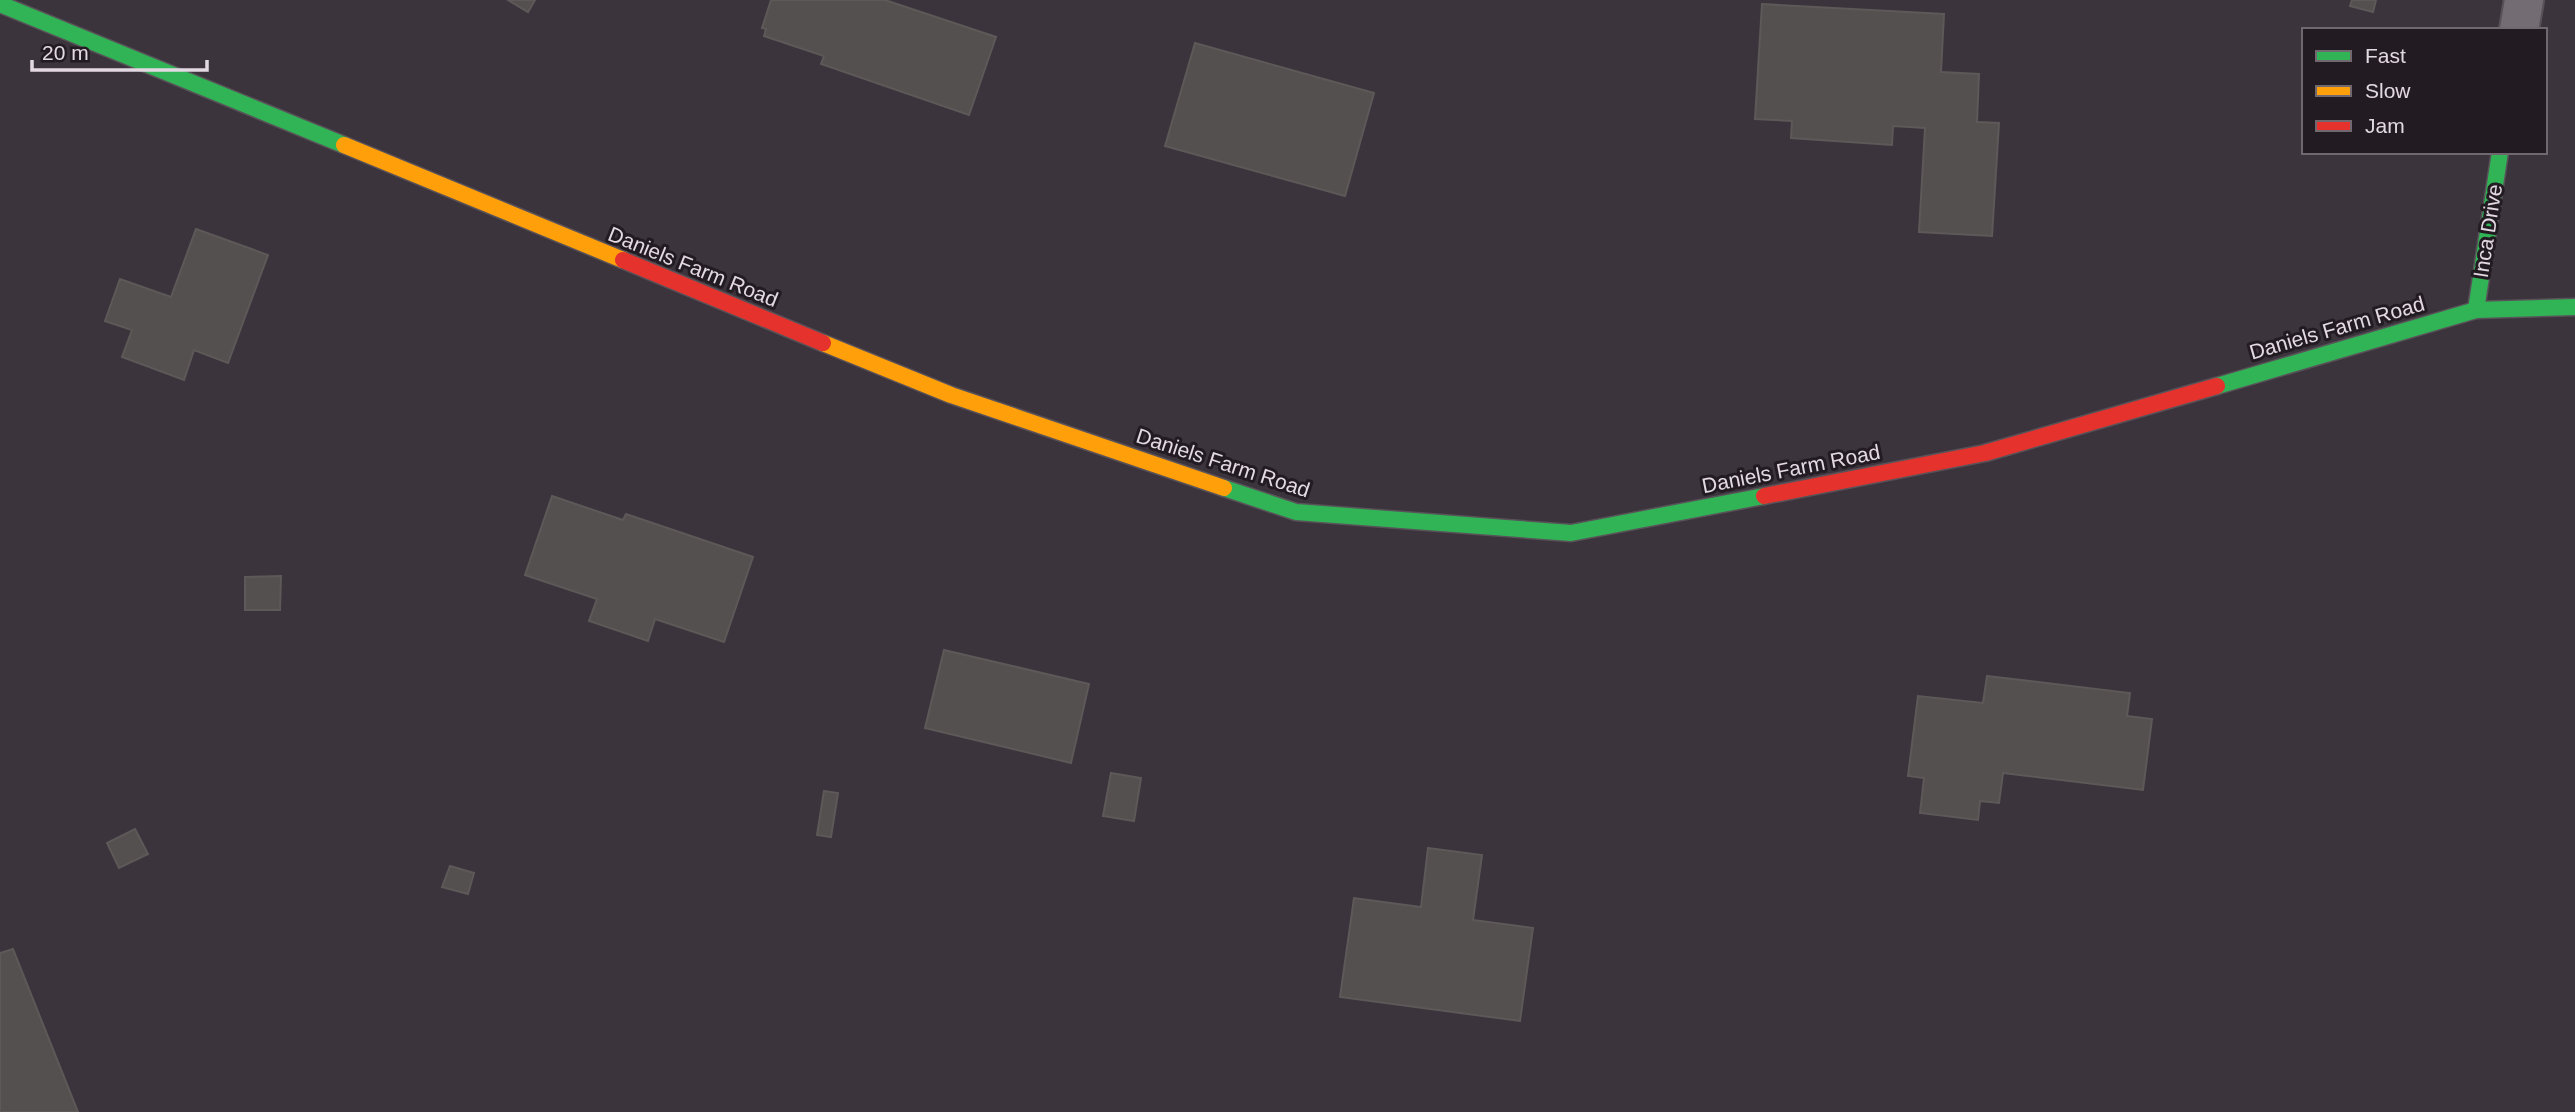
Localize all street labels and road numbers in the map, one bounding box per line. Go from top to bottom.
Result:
street label: Inca Drive [2469,182,2506,279]
street label: Daniels Farm Road [605,222,781,311]
street label: Daniels Farm Road [2247,292,2427,364]
street label: Daniels Farm Road [1134,424,1313,501]
street label: Daniels Farm Road [1700,440,1882,497]

